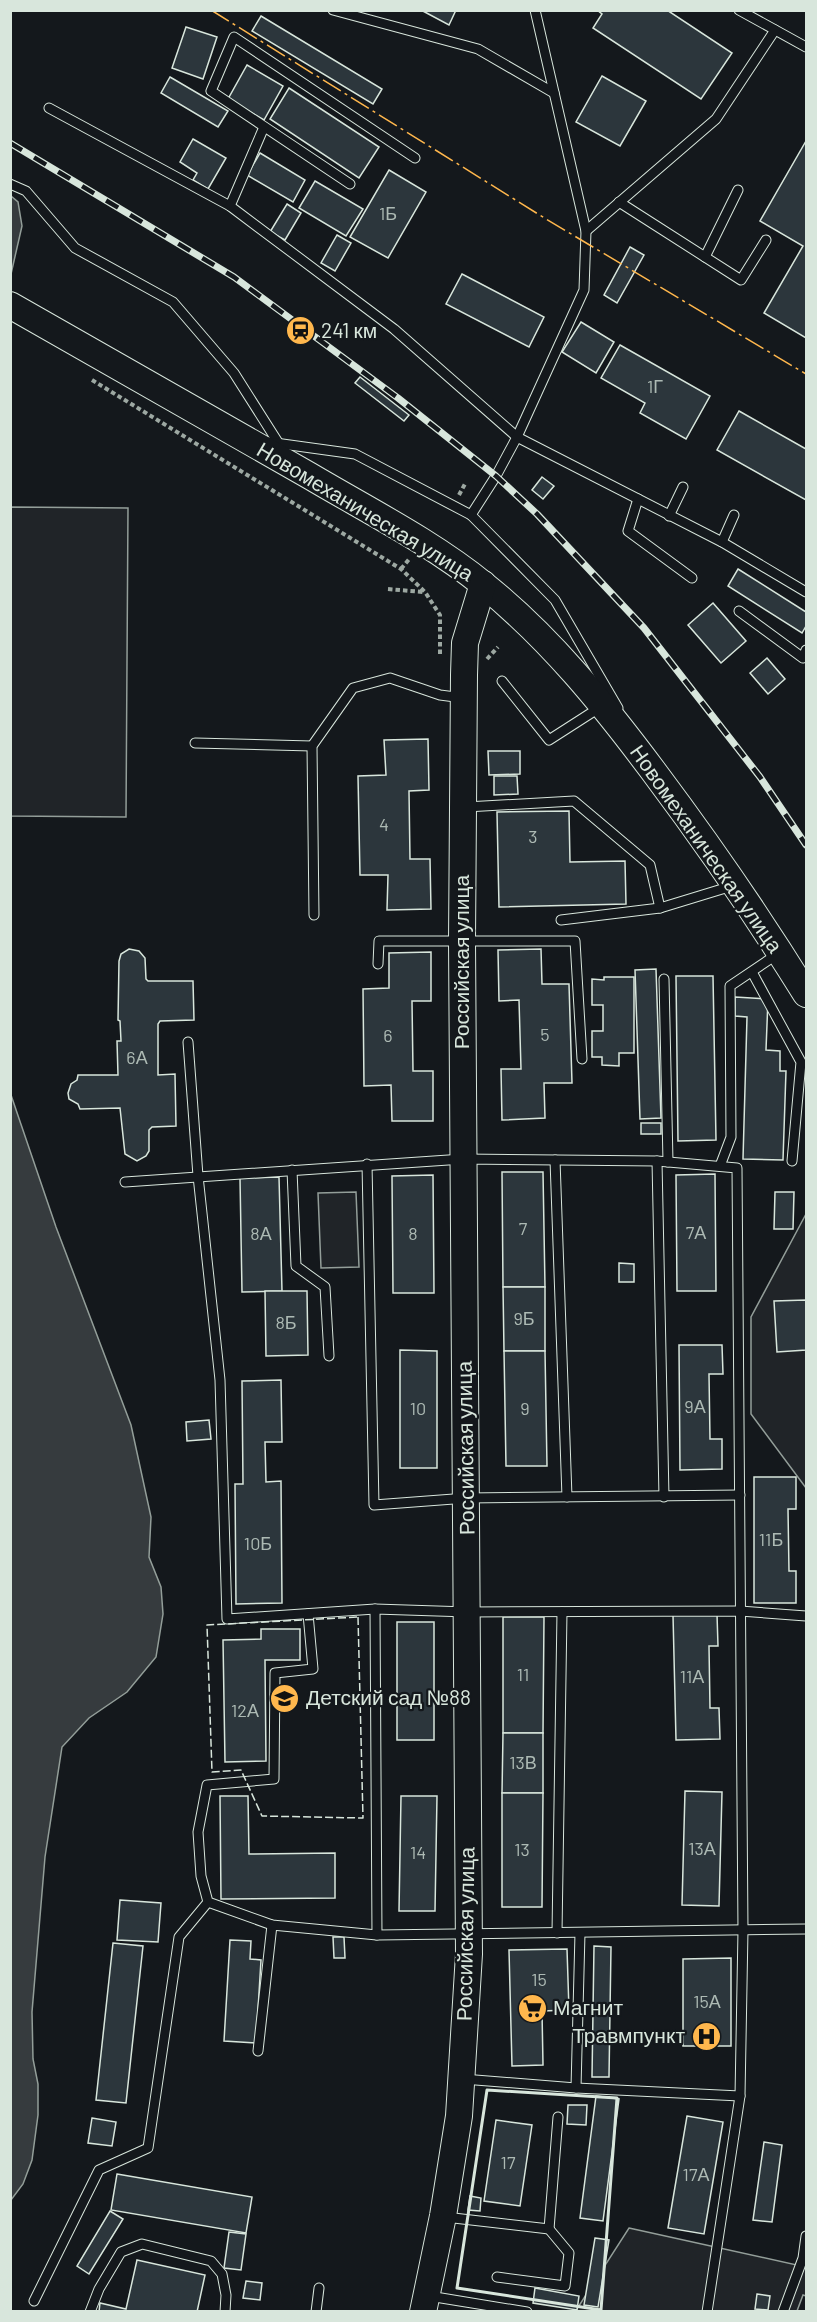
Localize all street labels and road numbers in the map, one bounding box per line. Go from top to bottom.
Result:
street label: Новомеханическая улица [253,436,479,585]
street label: Новомеханическая улица [626,739,789,957]
street label: Российская улица [448,875,473,1049]
street label: Российская улица [450,1360,479,1535]
street label: Российская улица [450,1846,479,2021]

